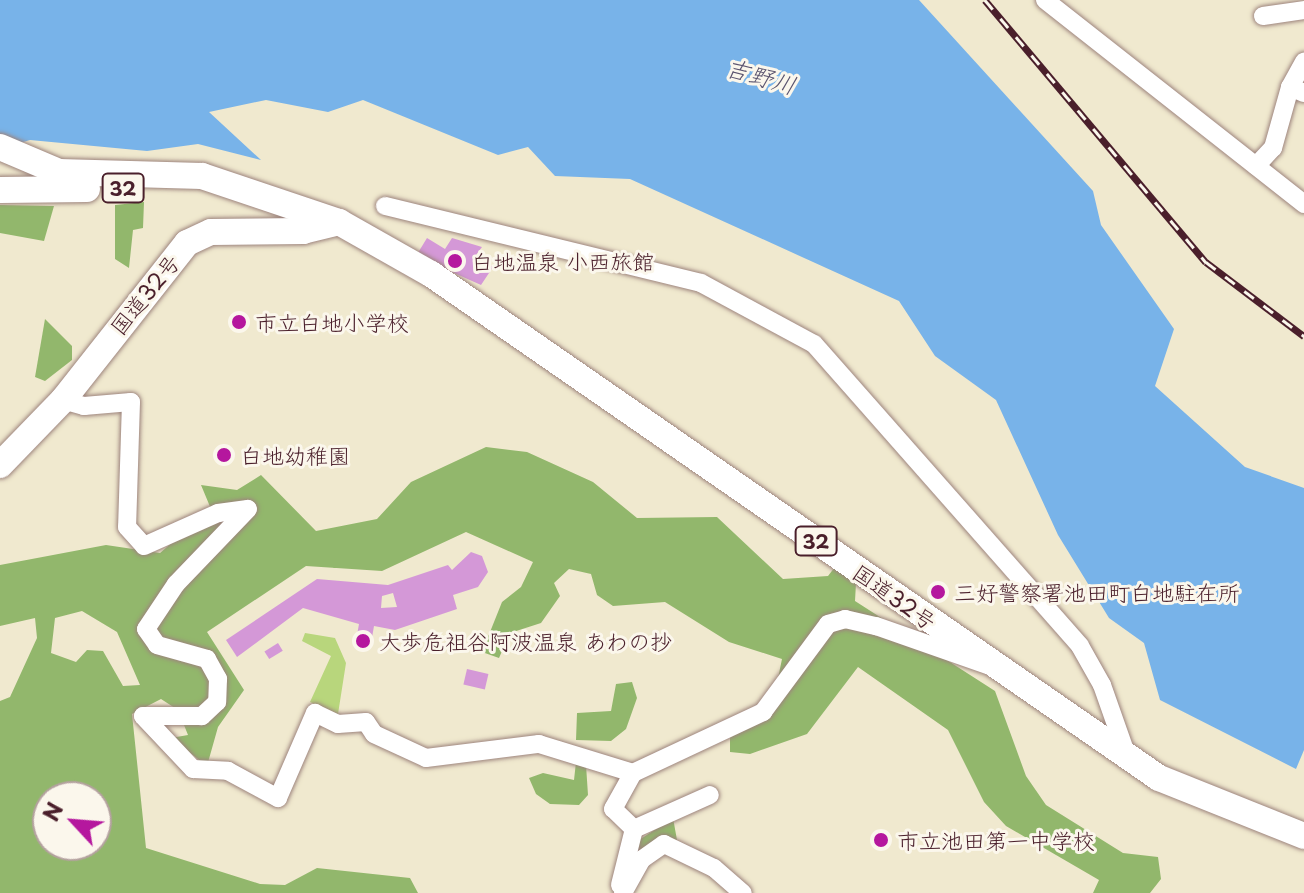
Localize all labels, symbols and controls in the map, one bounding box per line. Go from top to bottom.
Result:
water label: 吉野川 [722,52,800,100]
road number: 32 [101,172,145,204]
place label: 白地温泉 小西旅館 [471,248,654,274]
street label: 国道32号 [104,249,184,339]
marker: 白地温泉 小西旅館 [446,252,464,270]
place label: 市立白地小学校 [255,309,409,335]
marker: 市立白地小学校 [230,313,248,331]
place label: 白地幼稚園 [240,442,350,468]
marker: 白地幼稚園 [215,446,233,464]
road number: 32 [794,525,838,557]
street label: 国道32号 [848,558,942,634]
place label: 三好警察署池田町白地駐在所 [954,579,1240,605]
marker: 三好警察署池田町白地駐在所 [929,583,947,601]
place label: 大歩危祖谷阿波温泉 あわの抄 [379,628,672,654]
marker: 大歩危祖谷阿波温泉 あわの抄 [354,632,372,650]
north arrow [32,781,112,861]
text: N [33,796,70,826]
place label: 市立池田第一中学校 [897,827,1095,853]
marker: 市立池田第一中学校 [872,831,890,849]

